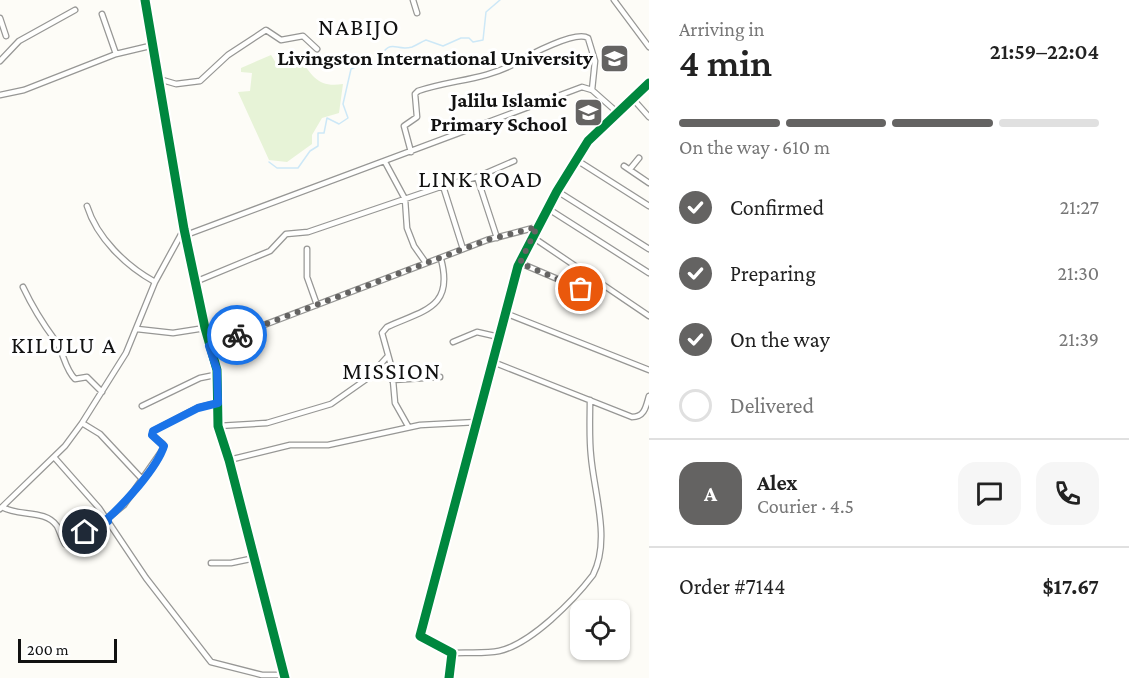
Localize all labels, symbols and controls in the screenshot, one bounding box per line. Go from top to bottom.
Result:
district label: NABIJO [318,13,400,40]
text: Arriving in [679,18,764,40]
text: 21:59–22:04 [990,39,1099,64]
text: 4 min [679,41,772,84]
school or university icon: Livingston International University [598,42,630,74]
place label: Livingston International University [277,46,594,70]
place label: Jalilu Islamic Primary School [430,88,568,136]
school or university icon: Jalilu Islamic Primary School [572,96,604,128]
text: On the way · 610 m [679,136,830,158]
district label: LINK ROAD [418,165,544,192]
icon: check [679,191,712,224]
text: Confirmed [730,195,824,220]
text: 21:27 [1060,196,1099,218]
icon: check [679,257,712,290]
text: Preparing [730,261,816,286]
text: 21:30 [1057,262,1099,284]
pin [555,263,606,314]
icon: bag [564,272,597,305]
courier [207,305,267,365]
icon: bike [221,319,254,352]
icon: check [679,323,712,356]
text: On the way [730,327,830,352]
text: 21:39 [1059,328,1099,350]
district label: KILULU A [11,331,117,358]
district label: MISSION [342,357,442,384]
text: Delivered [730,393,814,418]
button: chat [958,462,1021,525]
button: phone [1036,462,1099,525]
text: Alex [757,470,798,495]
text: A [704,481,717,506]
text: Courier · 4.5 [757,495,854,517]
pin [59,506,110,557]
icon: home [68,515,101,548]
text: Order #7144 [679,574,786,599]
text: $17.67 [1042,574,1099,599]
map controls [570,600,630,660]
button: locate [570,600,630,660]
scale bar [18,636,117,664]
text: 200 m [27,641,69,658]

